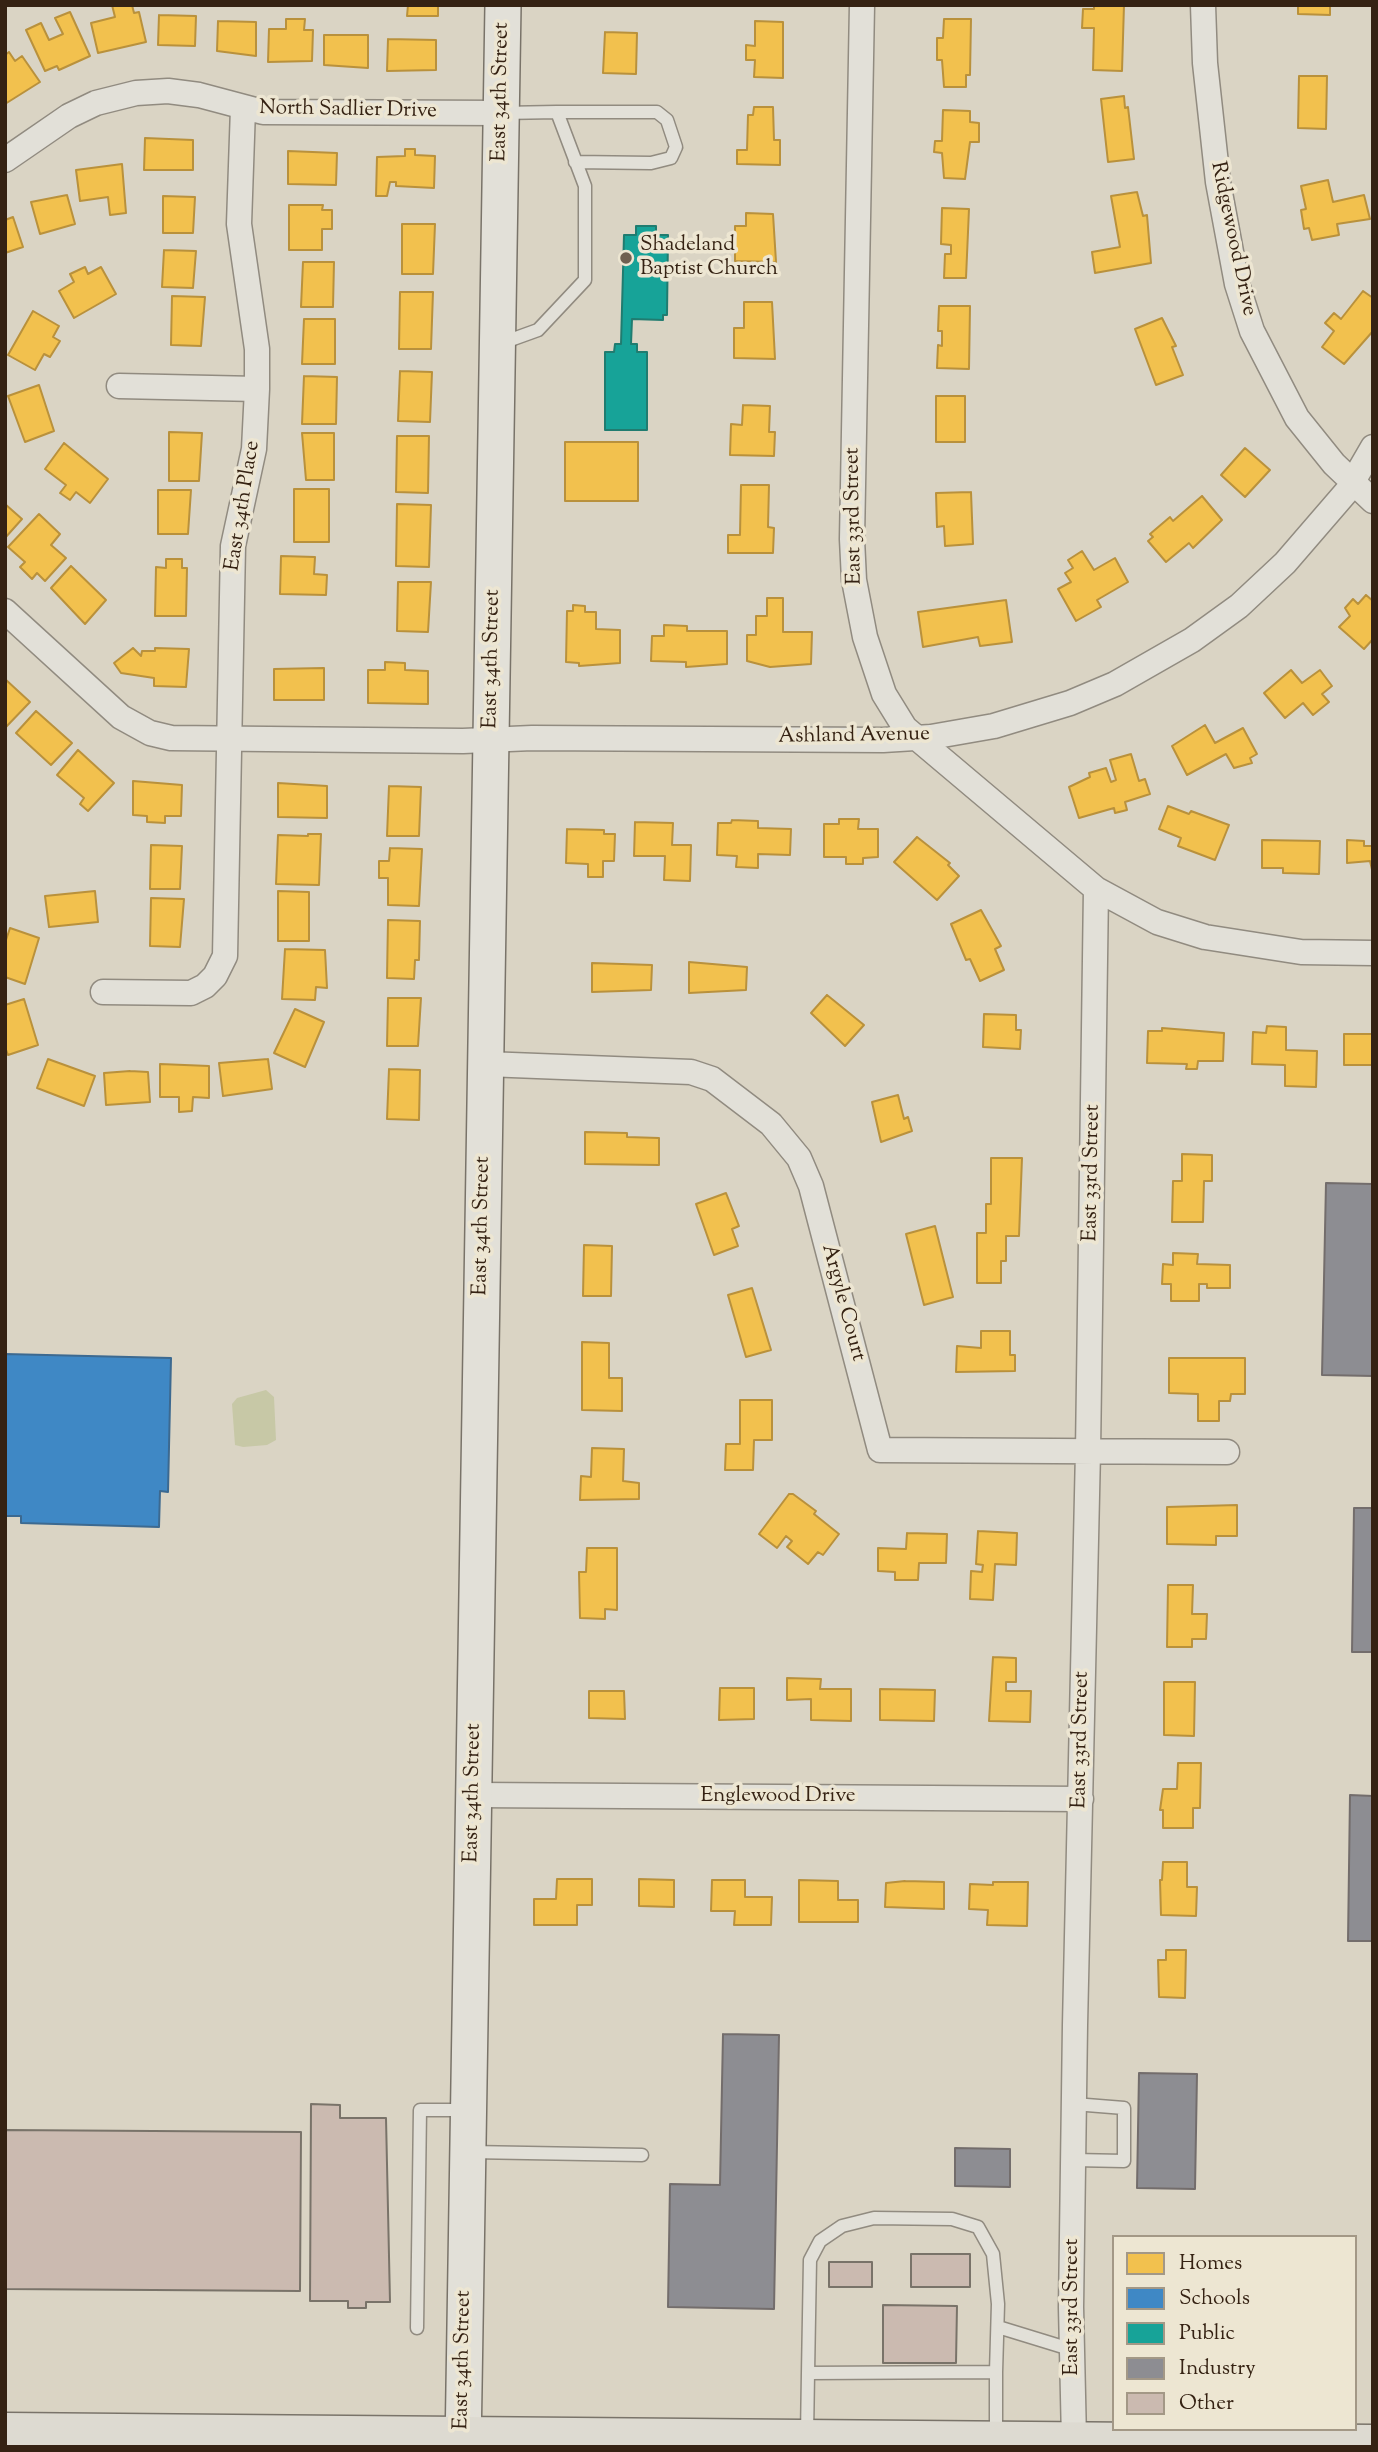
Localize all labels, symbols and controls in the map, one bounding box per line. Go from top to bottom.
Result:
street label: East 34th Street [488,22,516,162]
street label: North Sadlier Drive [259,97,437,125]
street label: Ridgewood Drive [1203,160,1261,318]
place label: Shadeland Baptist Church [640,233,778,283]
marker: Shadeland Baptist Church [618,250,634,266]
street label: East 34th Place [221,439,267,573]
street label: East 33rd Street [841,447,869,585]
street label: East 34th Street [479,589,507,729]
street label: Ashland Avenue [778,723,930,751]
street label: East 33rd Street [1079,1104,1107,1242]
street label: East 34th Street [469,1156,497,1296]
street label: Argyle Court [814,1242,870,1364]
street label: East 33rd Street [1068,1671,1096,1809]
street label: East 34th Street [460,1723,488,1863]
street label: Englewood Drive [700,1784,856,1810]
legend [1112,2235,1357,2431]
street label: East 33rd Street [1060,2238,1086,2376]
text: Homes [1179,2249,1242,2279]
text: Schools [1179,2284,1250,2314]
street label: East 34th Street [450,2290,478,2430]
text: Public [1179,2319,1235,2349]
text: Industry [1179,2354,1256,2384]
text: Other [1179,2389,1234,2419]

